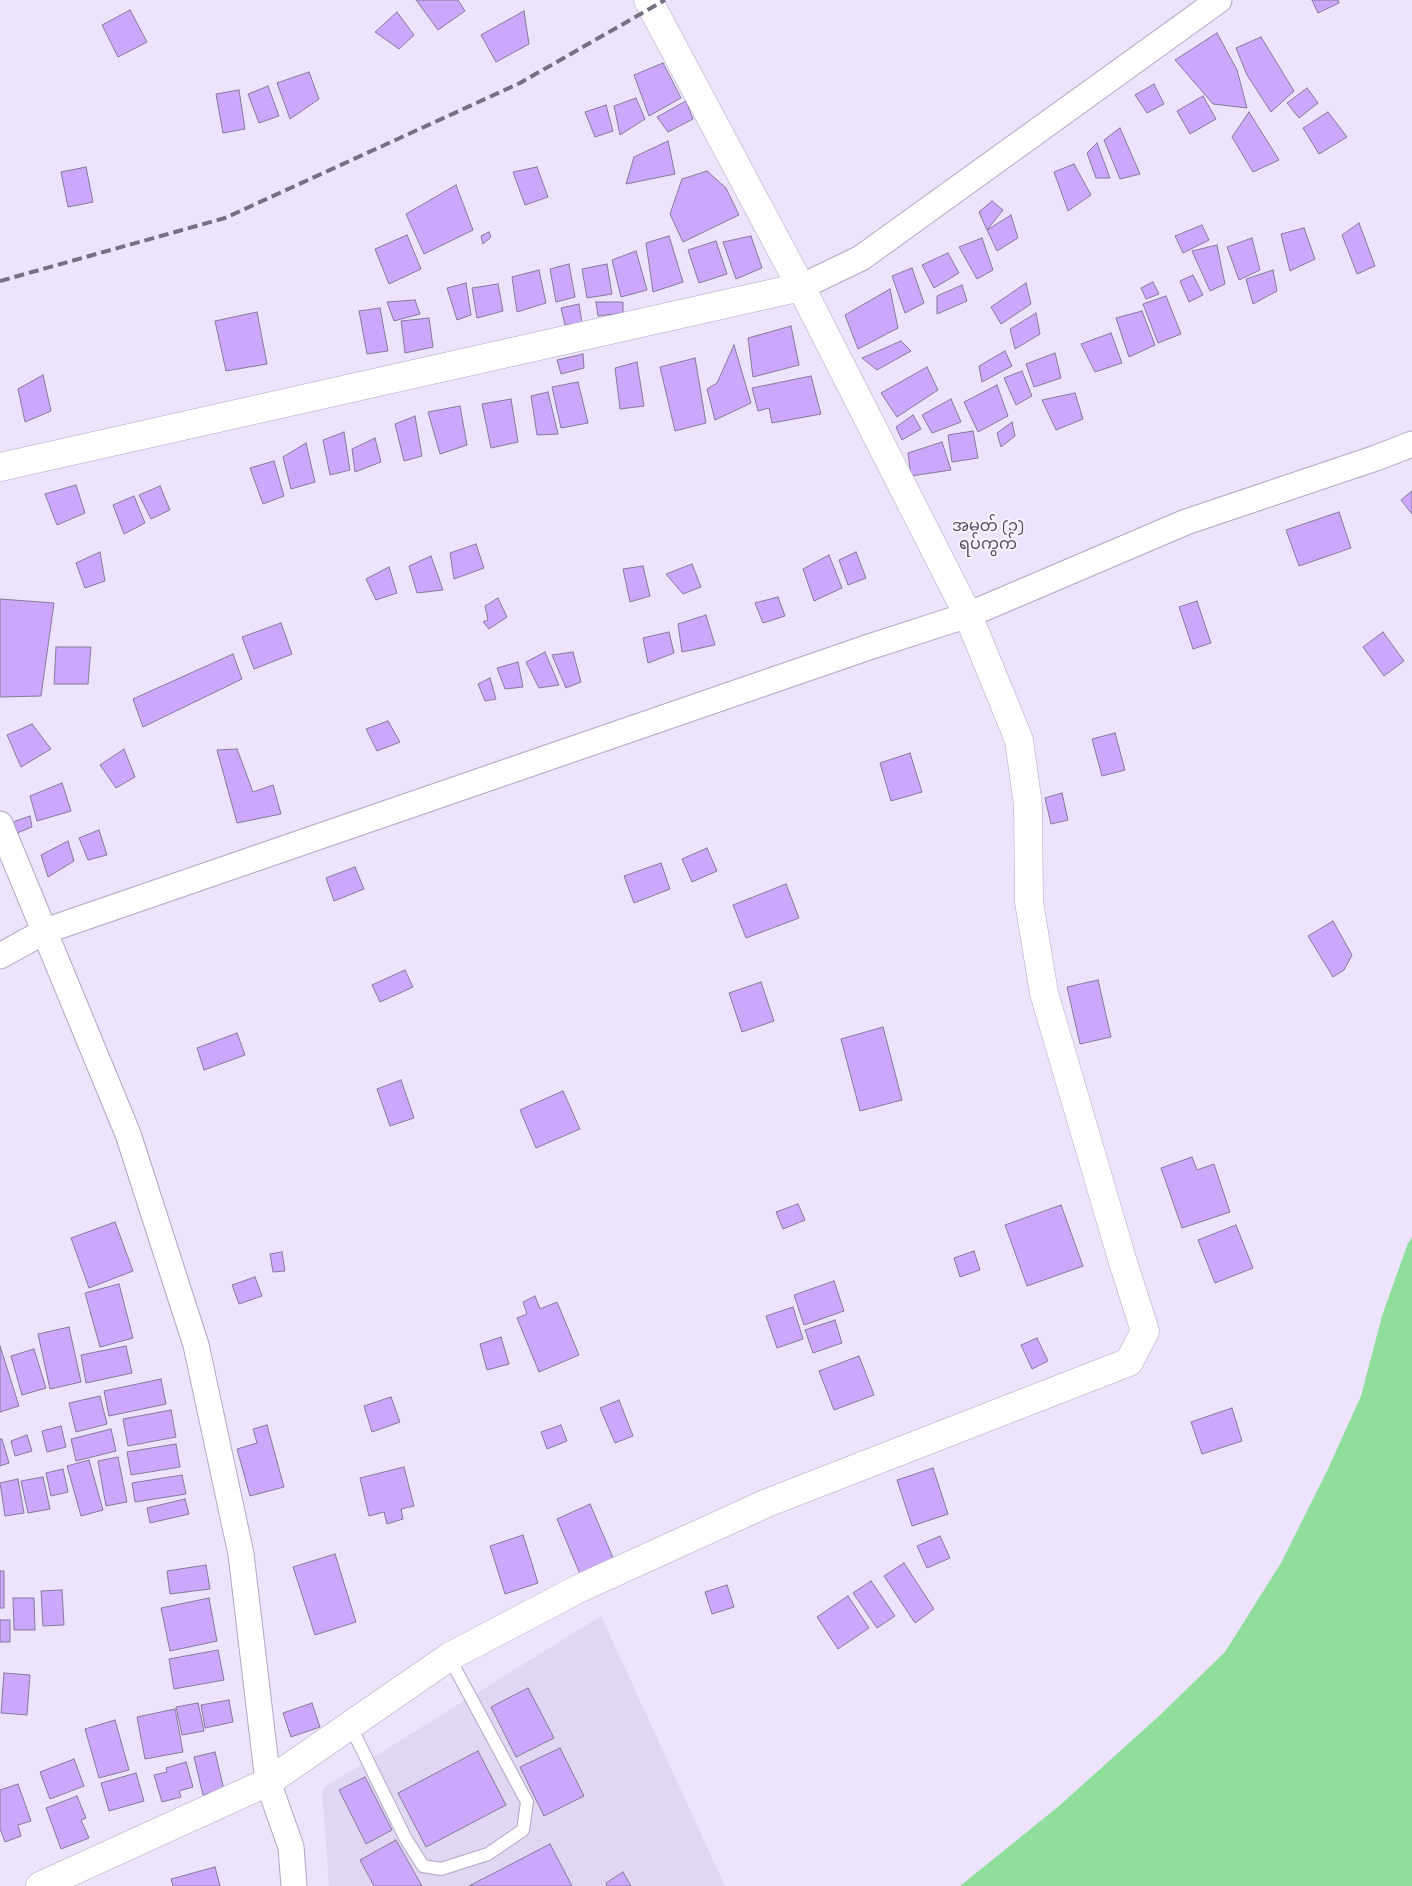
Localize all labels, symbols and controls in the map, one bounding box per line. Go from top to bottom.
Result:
district label: အမှတ် (၁) ရပ်ကွက် [952,517,1024,555]

